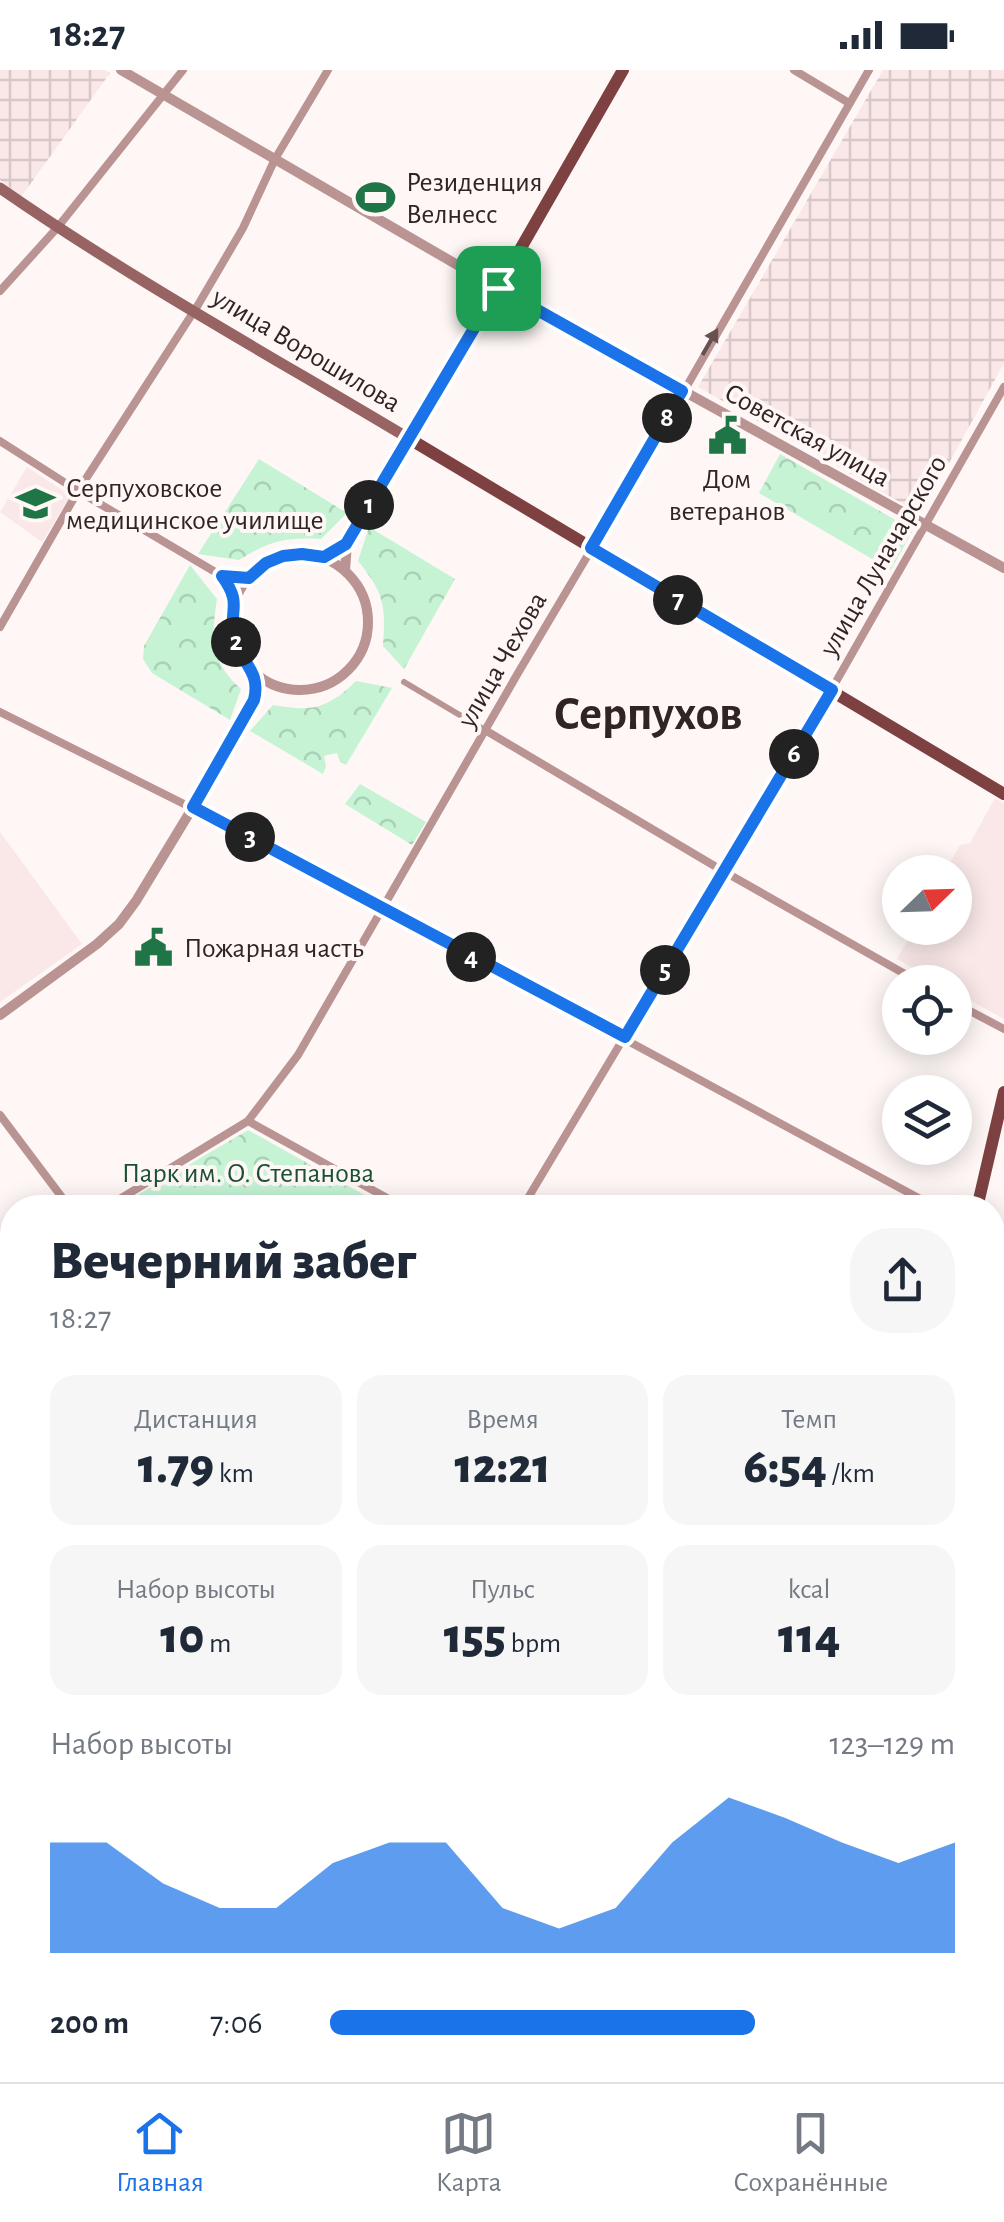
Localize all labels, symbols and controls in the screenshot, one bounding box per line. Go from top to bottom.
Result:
text: 18:27 [50,16,125,54]
place label: Резиденция Велнесс [406,169,543,229]
sports icon: Резиденция Велнесс [355,176,397,218]
pin [456,246,541,331]
icon: arrive [471,261,526,316]
street label: улица Ворошилова [206,283,405,418]
one-way arrow [701,328,719,356]
street label: Советская улица [720,379,895,493]
pin: 8 [642,393,692,443]
text: 8 [660,404,674,432]
public building icon: Дом ветеранов [706,415,748,457]
street label: улица Луначарского [815,451,952,662]
place label: Дом ветеранов [669,466,785,526]
place label: Серпуховское медицинское училище [66,475,324,535]
pin: 1 [344,480,394,530]
school or university icon: Серпуховское медицинское училище [15,482,57,524]
text: 1 [364,491,374,519]
pin: 7 [653,575,703,625]
text: 7 [672,586,684,614]
street label: улица Чехова [452,587,553,733]
pin: 2 [211,617,261,667]
text: 2 [229,628,243,656]
district label: Серпухов [554,691,742,739]
pin: 6 [769,729,819,779]
text: 6 [787,740,801,768]
pin: 3 [225,812,275,862]
text: 3 [244,823,256,851]
north arrow [882,855,972,945]
map controls [882,855,972,1165]
public building icon: Пожарная часть [133,926,175,968]
pin: 4 [446,932,496,982]
place label: Пожарная часть [184,935,364,963]
text: 4 [464,943,478,971]
pin: 5 [640,945,690,995]
text: 5 [659,956,671,984]
button: locate [882,965,972,1055]
button: layers [882,1075,972,1165]
park label: Парк им. О. Степанова [122,1160,375,1188]
button: share [850,1228,955,1333]
text: Вечерний забег [50,1234,416,1289]
text: 18:27 [50,1302,111,1334]
text: Дистанция [134,1406,258,1434]
text: Время [466,1406,539,1434]
text: Темп [781,1406,837,1434]
text: 1.79 [138,1442,214,1492]
text: 12:21 [454,1442,551,1492]
text: 6:54 [744,1442,827,1492]
text: km [214,1460,254,1488]
text: /km [827,1460,875,1488]
text: Набор высоты [116,1576,276,1604]
text: Пульс [470,1576,535,1604]
text: kcal [788,1576,831,1604]
text: 10 [160,1612,204,1662]
text: 155 [444,1612,506,1662]
text: 114 [778,1612,840,1662]
text: m [204,1630,232,1658]
text: bpm [506,1630,561,1658]
text: Набор высоты [50,1728,233,1760]
text: 123–129 m [830,1728,955,1760]
text: 200 m [50,2007,129,2039]
text: 7:06 [210,2007,263,2039]
tab: Главная [116,2106,204,2200]
tab: Карта [436,2106,501,2200]
tab: Сохранённые [733,2106,888,2200]

